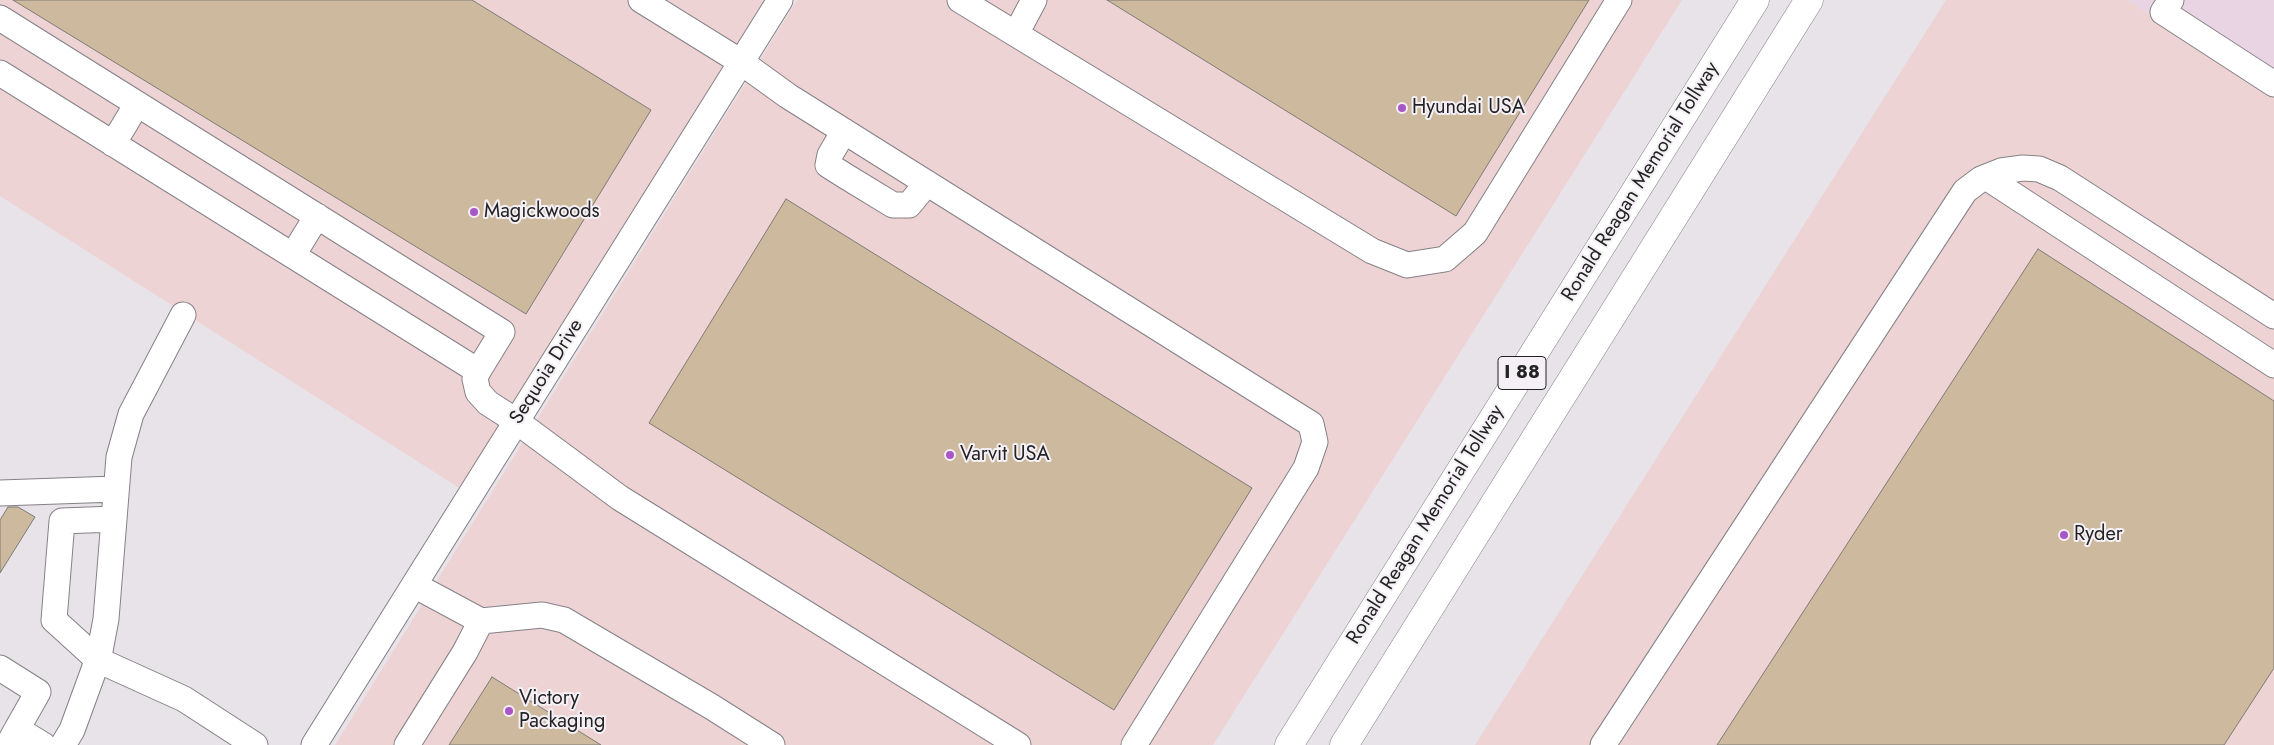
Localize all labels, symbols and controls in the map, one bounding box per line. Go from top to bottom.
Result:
street label: Ronald Reagan Memorial Tollway [1557,58,1725,306]
place label: Hyundai USA [1412,96,1525,120]
marker: Hyundai USA [1396,102,1408,114]
place label: Magickwoods [484,200,600,224]
marker: Magickwoods [468,206,480,218]
street label: Sequoia Drive [505,315,589,429]
road number: I 88 [1498,356,1546,389]
street label: Ronald Reagan Memorial Tollway [1342,401,1510,649]
place label: Varvit USA [960,443,1050,467]
marker: Varvit USA [944,449,956,461]
place label: Ryder [2074,523,2123,547]
marker: Ryder [2058,529,2070,541]
place label: Victory Packaging [519,687,605,734]
marker: Victory Packaging [503,705,515,717]

